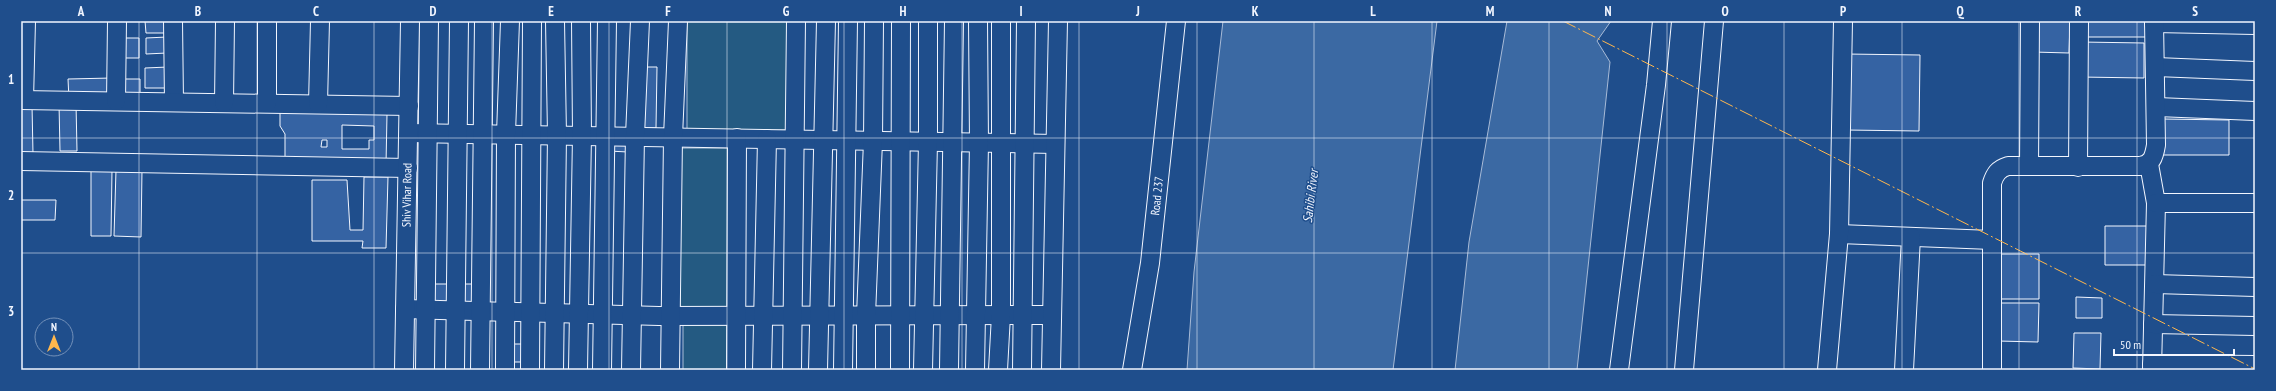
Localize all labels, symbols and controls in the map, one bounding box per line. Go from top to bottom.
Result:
text: A [77,3,85,20]
text: B [195,3,201,20]
text: C [313,3,319,20]
text: D [430,3,437,20]
text: E [548,3,554,20]
text: F [665,3,671,20]
text: G [783,3,790,20]
text: H [900,3,907,20]
text: I [1019,3,1023,20]
text: J [1135,3,1140,20]
text: K [1252,3,1259,20]
text: L [1370,3,1376,20]
text: M [1486,3,1495,20]
text: N [1604,3,1612,20]
text: O [1721,3,1729,20]
text: P [1840,3,1846,20]
text: Q [1956,3,1964,20]
text: R [2075,3,2082,20]
text: S [2192,3,2198,20]
text: 1 [8,71,14,88]
street label: Shiv Vihar Road [398,163,415,227]
water label: Sahibi River [1299,166,1322,224]
street label: Road 237 [1147,176,1166,216]
text: 2 [8,187,14,204]
text: 3 [8,303,14,320]
north arrow [34,317,74,357]
text: N [51,320,57,334]
scale bar [2114,331,2234,357]
text: 50 m [2120,337,2141,352]

